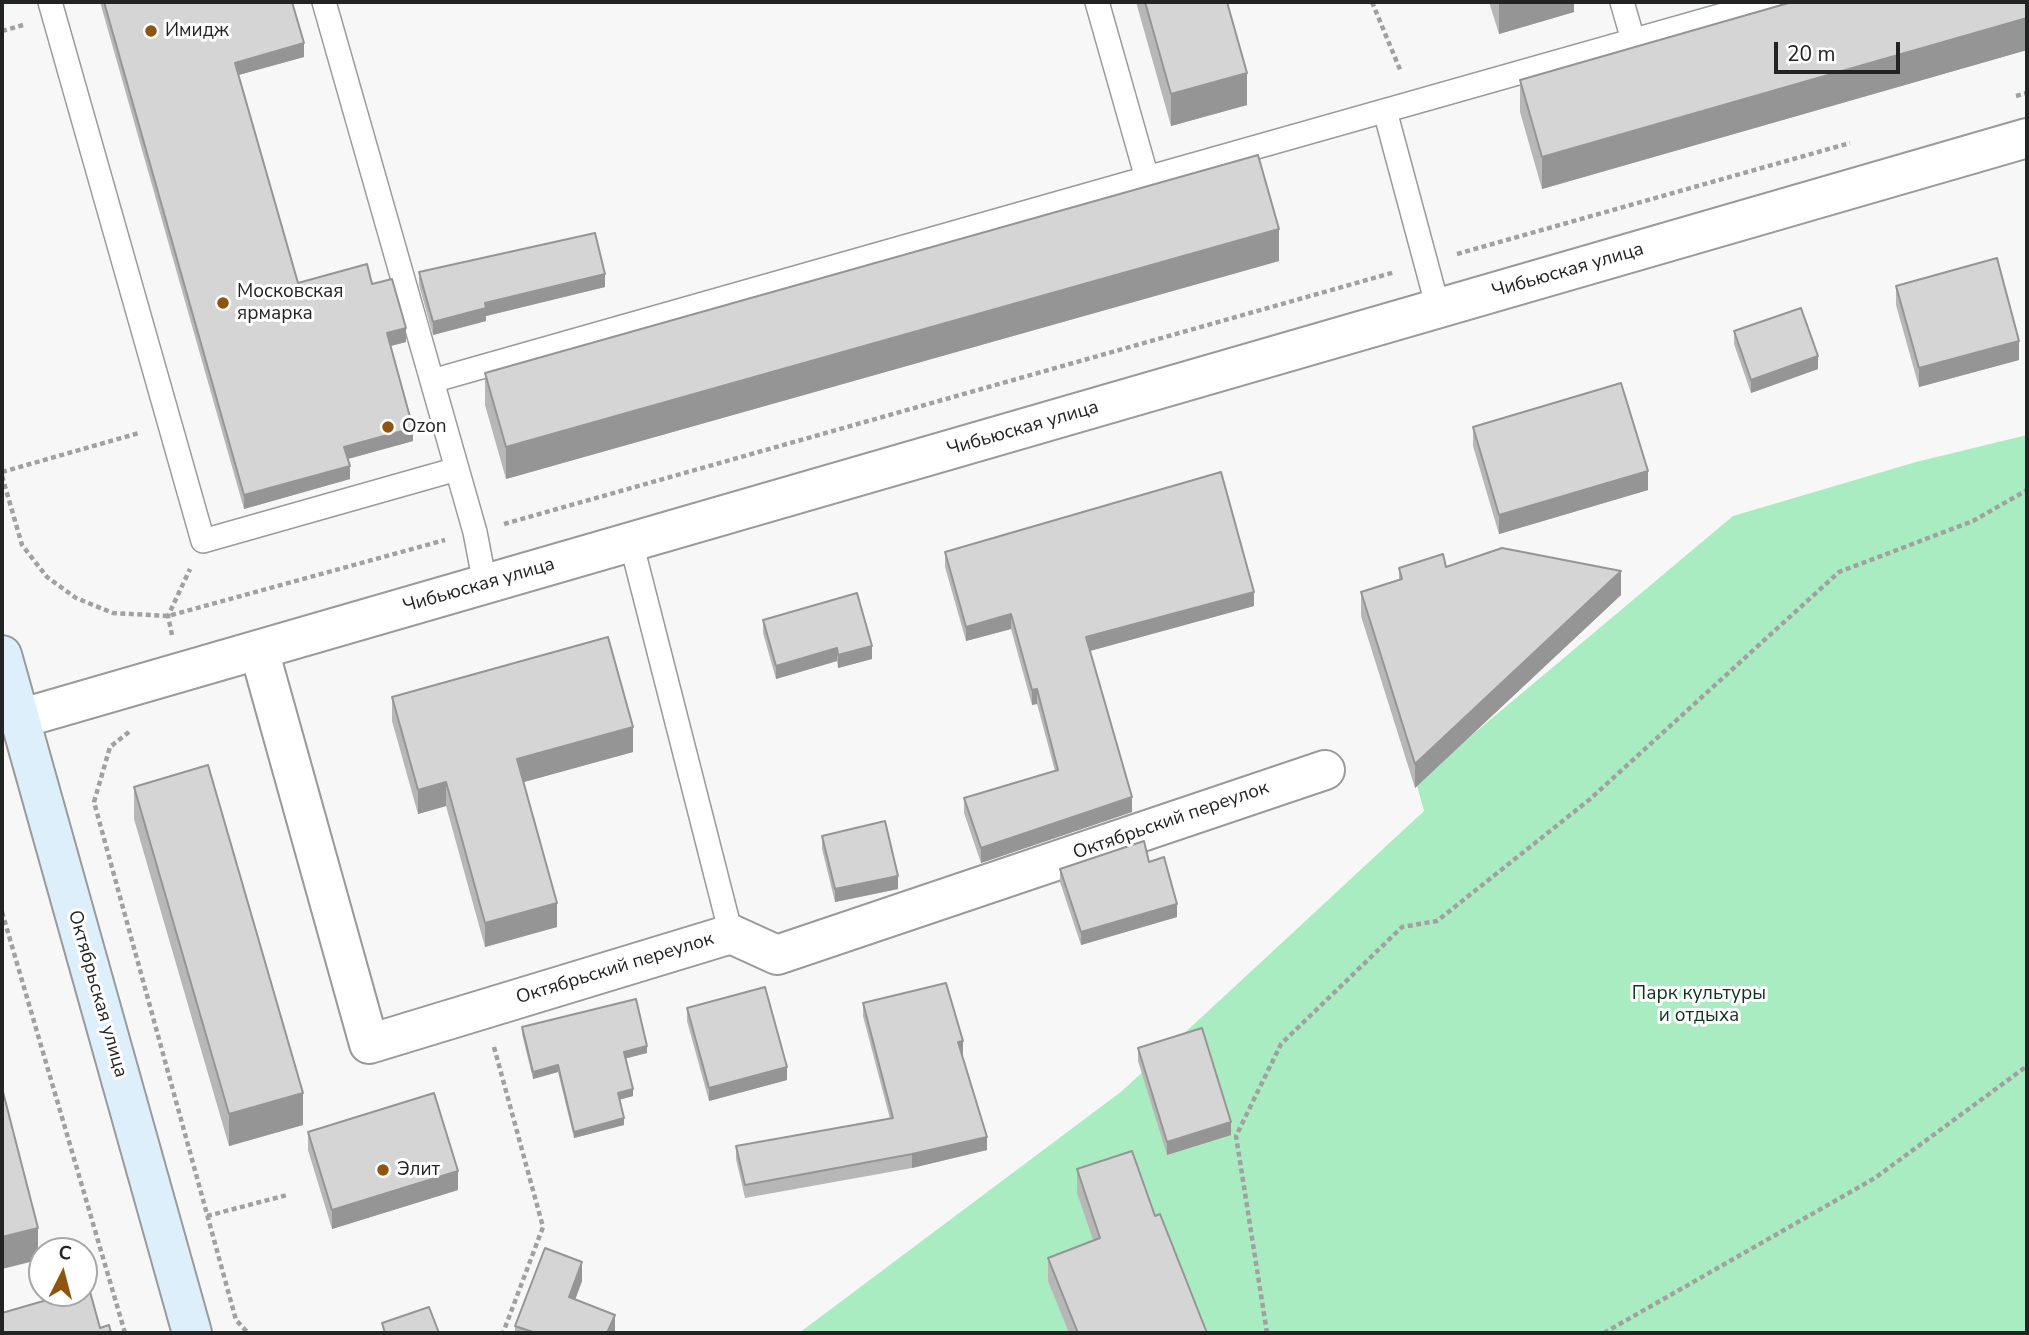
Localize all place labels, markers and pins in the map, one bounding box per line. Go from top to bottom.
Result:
place label: Имидж [165,20,229,42]
marker: Имидж [143,23,159,39]
place label: Московская ярмарка [237,281,344,325]
marker: Московская ярмарка [215,295,231,311]
place label: Ozon [402,416,447,438]
marker: Ozon [380,419,396,435]
place label: Элит [397,1159,440,1181]
marker: Элит [375,1162,391,1178]

